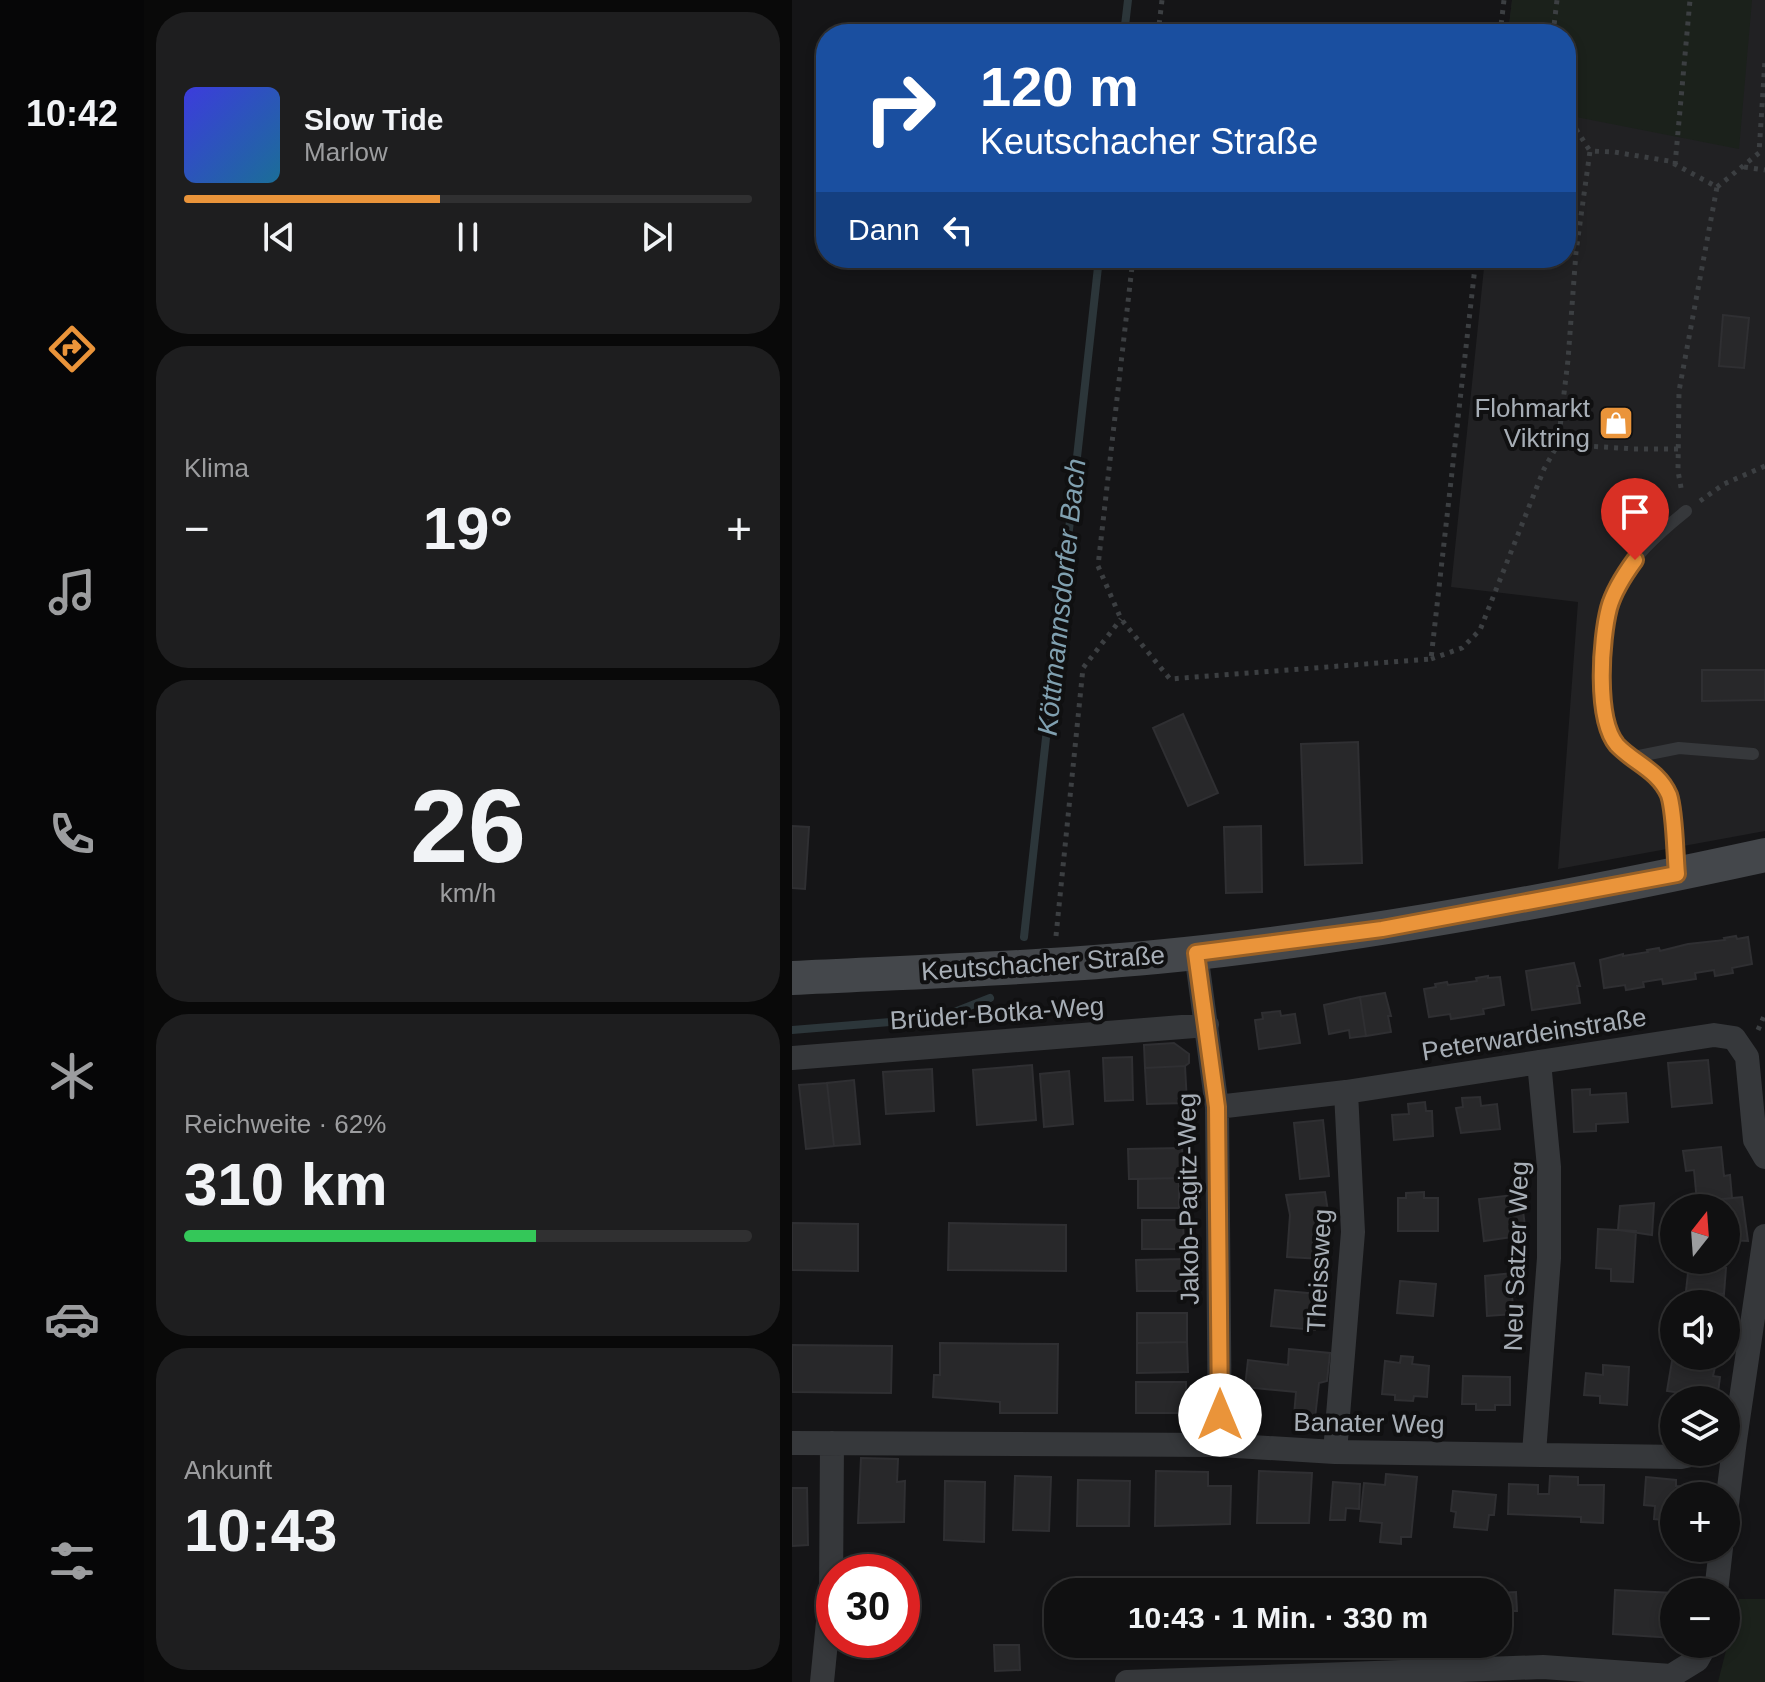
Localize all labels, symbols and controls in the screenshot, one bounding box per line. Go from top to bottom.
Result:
text: 120 m [980,55,1139,118]
icon: right [848,56,952,160]
text: 10:42 [26,93,118,134]
text: Slow Tide [304,103,443,136]
text: Keutschacher Straße [980,121,1318,162]
text: Marlow [304,137,388,167]
icon: left [936,208,980,252]
text: Dann [848,213,920,246]
icon: previous [257,215,301,259]
icon: pause [446,215,490,259]
icon: next [635,215,679,259]
icon: directions [44,321,100,377]
place label: Flohmarkt Viktring [1474,393,1591,453]
shop icon: Flohmarkt Viktring [1597,404,1635,442]
text: Klima [184,453,249,483]
water label: Köttmannsdorfer Bach [1032,457,1091,737]
pin [1601,478,1669,560]
icon: arrive [1613,490,1657,534]
text: 19° [423,495,513,562]
text: − [184,504,210,553]
text: + [726,504,752,553]
icon: music [44,564,100,620]
text: 26 [410,768,526,884]
icon: phone [44,806,100,862]
text: km/h [440,878,496,908]
street label: Keutschacher Straße [920,940,1166,986]
street label: Brüder-Botka-Weg [889,991,1105,1035]
street label: Peterwardeinstraße [1420,1001,1648,1067]
icon: climate [44,1048,100,1104]
street label: Jakob-Pagitz-Weg [1171,1093,1205,1305]
text: Reichweite · 62% [184,1109,386,1139]
text: 310 km [184,1151,388,1218]
street label: Neu Satzer Weg [1498,1160,1534,1352]
north arrow [1660,1194,1740,1274]
map controls [1660,1194,1740,1658]
street label: Theissweg [1301,1208,1337,1334]
button: sound [1660,1290,1740,1370]
icon: car [44,1291,100,1347]
position arrow [1178,1373,1262,1457]
button: layers [1660,1386,1740,1466]
street label: Banater Weg [1293,1407,1445,1439]
text: Ankunft [184,1455,272,1485]
button: + [1660,1482,1740,1562]
text: 10:43 [184,1497,337,1564]
icon: filters [44,1533,100,1589]
speed limit sign: 30 [816,1554,920,1658]
button: − [1660,1578,1740,1658]
text: 10:43 · 1 Min. · 330 m [1128,1601,1428,1634]

